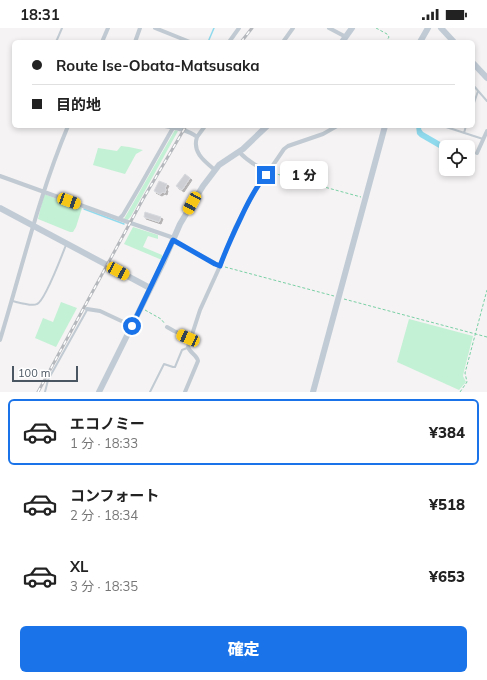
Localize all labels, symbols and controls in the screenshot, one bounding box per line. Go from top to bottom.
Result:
text: 18:31 [20,5,60,24]
text: Route Ise-Obata-Matsusaka [56,56,260,75]
text: 目的地 [56,95,101,114]
map controls [439,140,475,176]
button: locate [439,140,475,176]
callout: 1 分 [280,161,328,189]
route end [257,166,275,184]
text: 1 分 [292,167,316,183]
car [181,190,203,216]
car [56,191,82,211]
car [105,260,131,282]
route start [123,317,141,335]
car [175,328,201,348]
scale bar [12,364,78,383]
text: 100 m [18,366,50,380]
icon: car [22,414,58,450]
text: エコノミー [70,414,145,433]
text: ¥384 [429,423,465,442]
text: 1 分 · 18:33 [70,435,138,451]
icon: car [22,486,58,522]
text: コンフォート [70,486,160,505]
text: ¥518 [429,495,465,514]
text: 2 分 · 18:34 [70,507,138,523]
text: XL [70,557,88,576]
icon: car [22,558,58,594]
text: ¥653 [429,567,465,586]
text: 3 分 · 18:35 [70,578,138,594]
button: 確定 [20,626,467,672]

